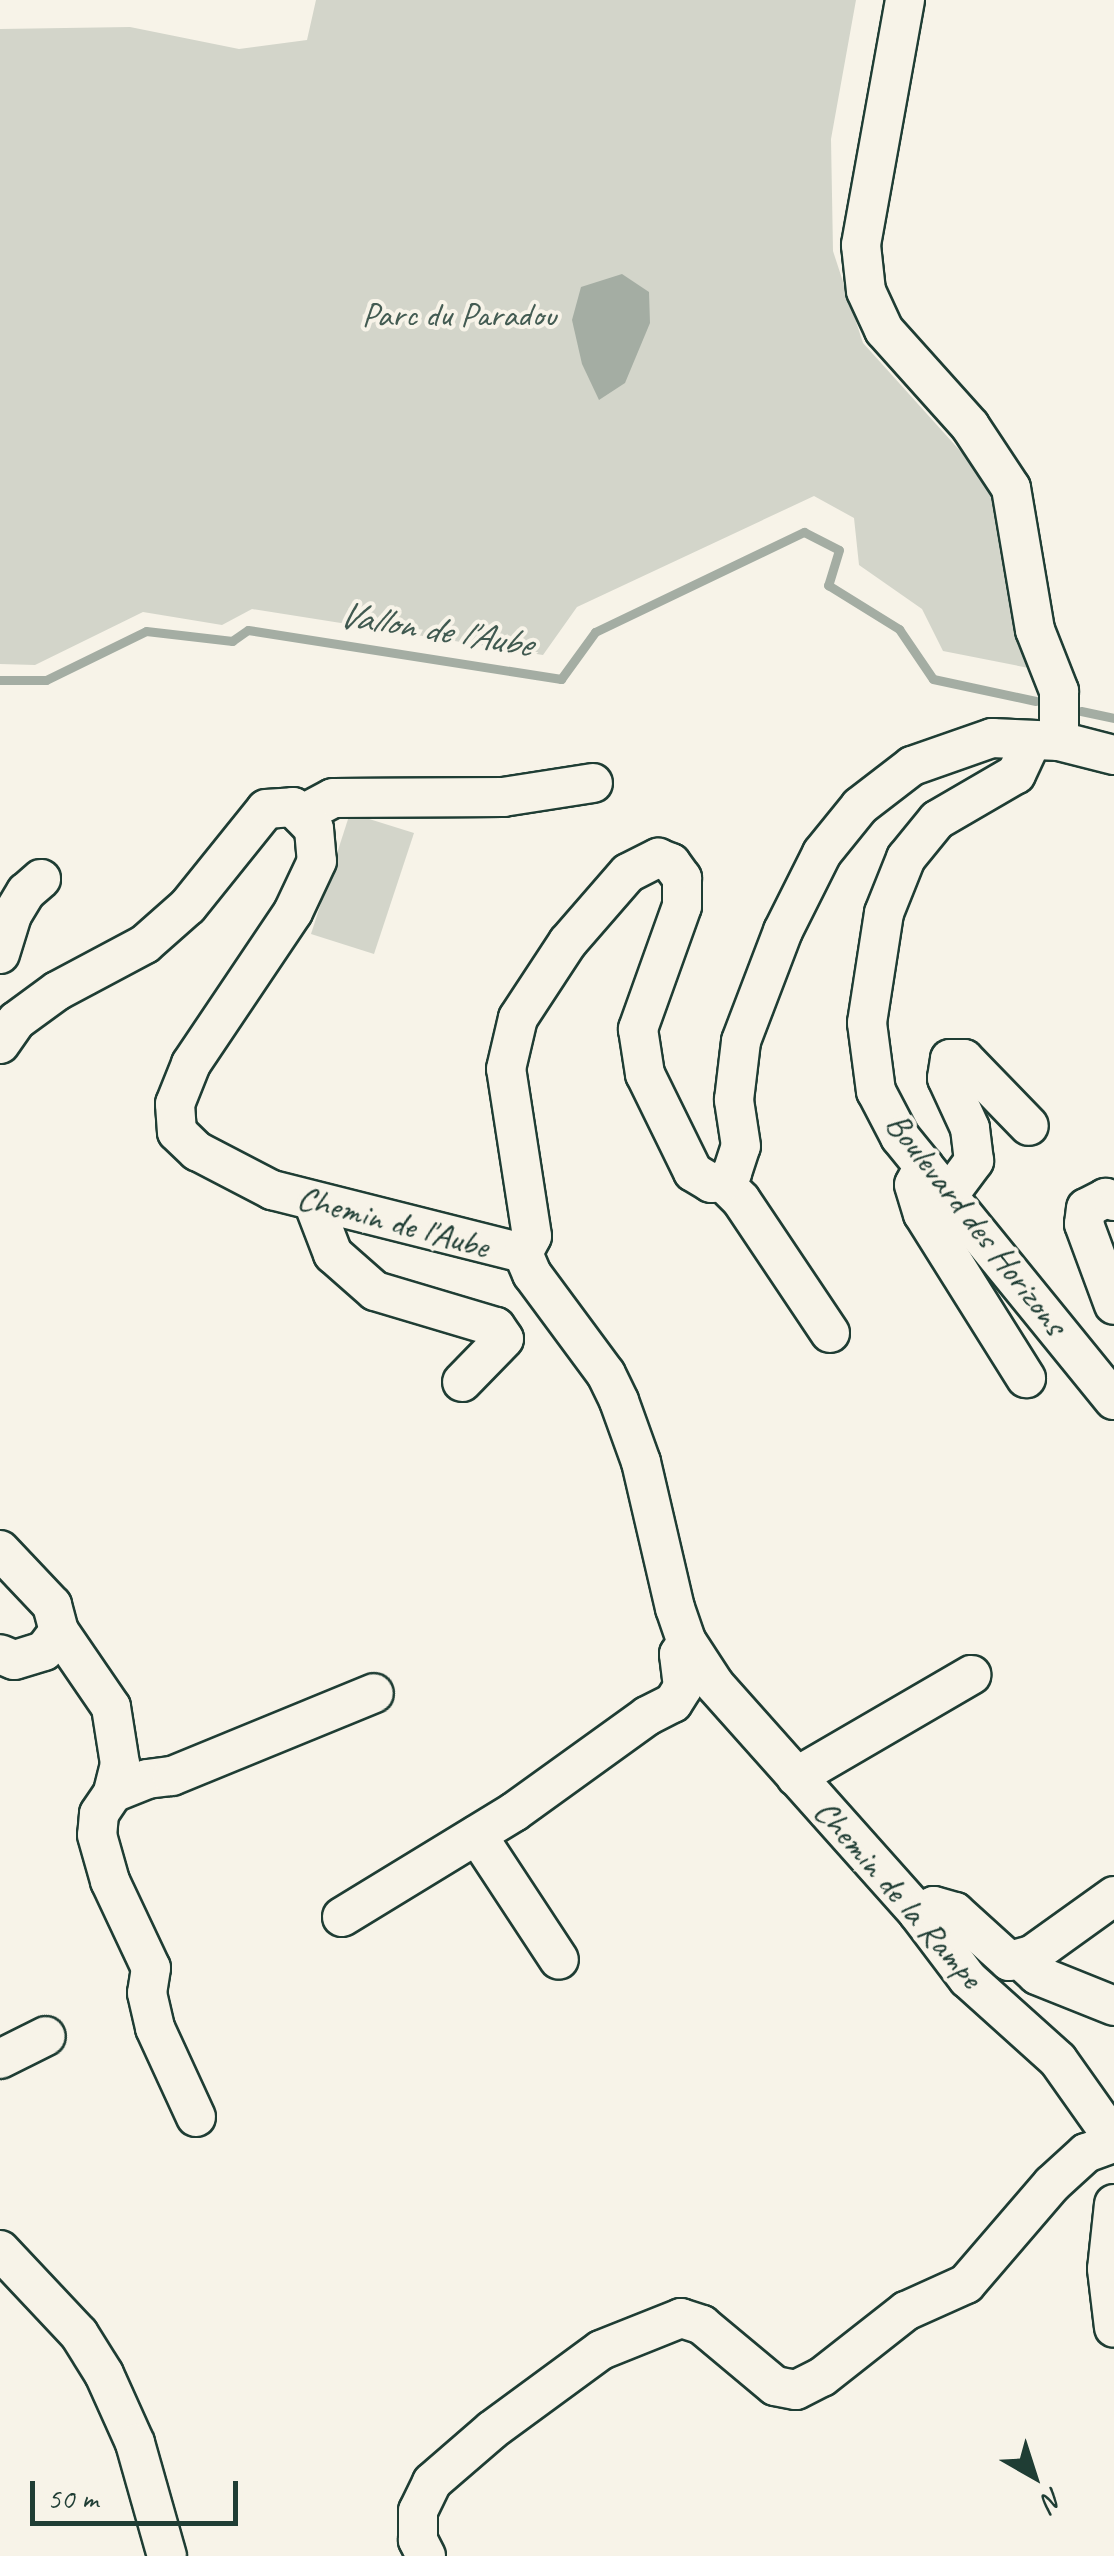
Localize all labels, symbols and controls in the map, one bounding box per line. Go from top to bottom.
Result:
park label: Parc du Paradou [362,294,556,336]
water label: Vallon de l'Aube [335,591,535,667]
street label: Boulevard des Horizons [876,1105,1076,1343]
street label: Chemin de l'Aube [293,1176,493,1268]
street label: Chemin de la Rampe [804,1791,992,1997]
north arrow [984,2426,1084,2526]
scale bar [35,2461,242,2523]
text: 50 m [47,2479,98,2517]
text: N [1035,2481,1071,2519]

